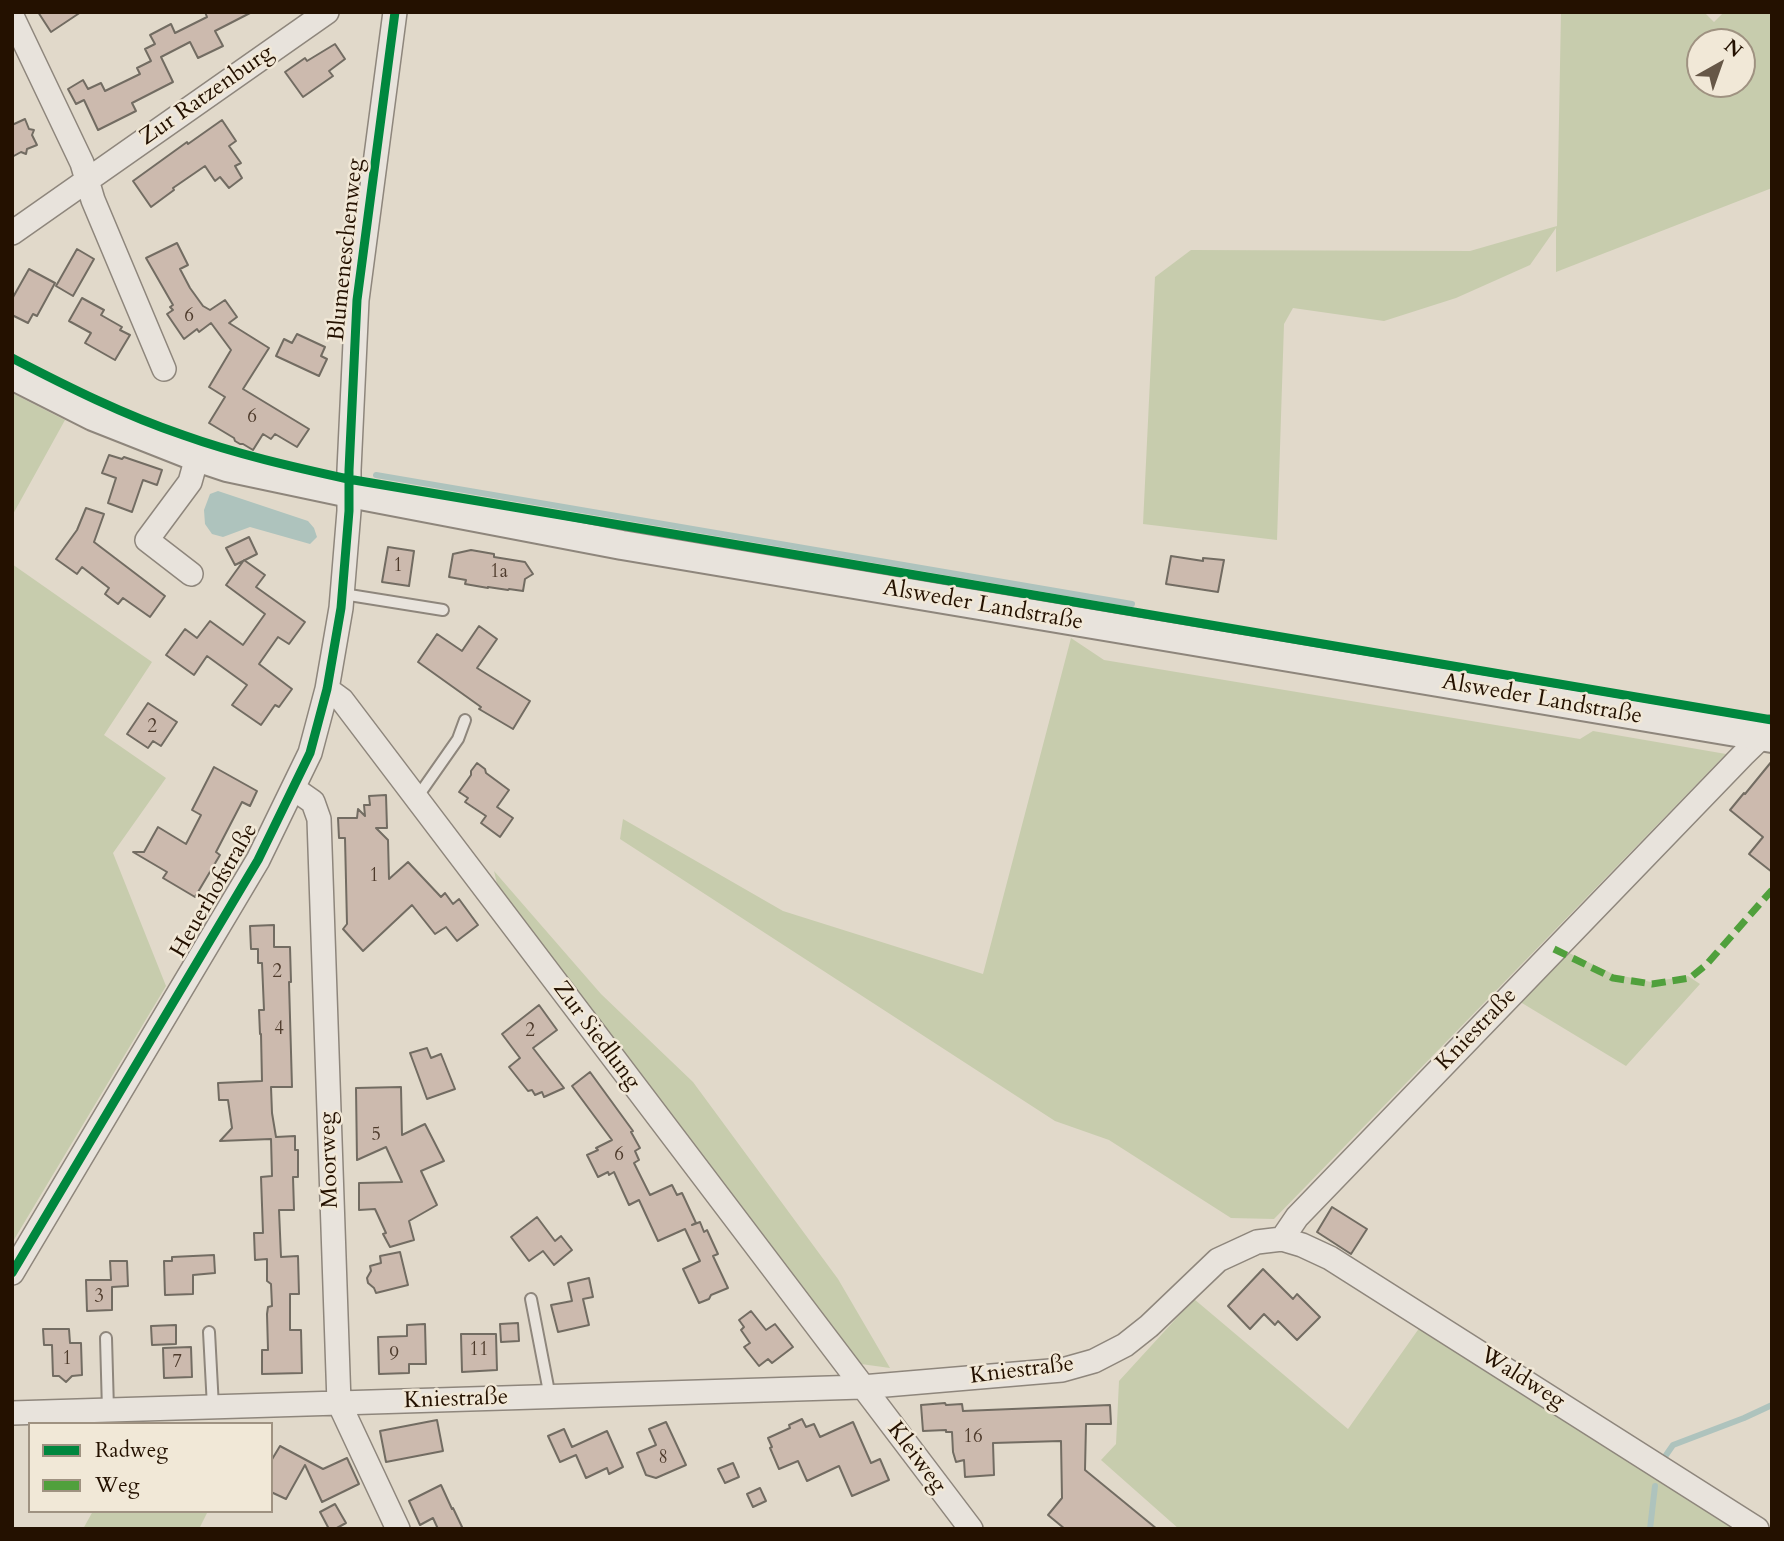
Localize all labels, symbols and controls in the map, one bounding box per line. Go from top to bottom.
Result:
north arrow [1686,28,1756,98]
text: N [1719,33,1748,64]
street label: Zur Ratzenburg [135,40,279,152]
street label: Blumeneschenweg [324,157,370,343]
house number: 6 [184,306,194,328]
house number: 6 [247,407,257,429]
house number: 1 [393,556,403,578]
house number: 1a [490,562,508,584]
street label: Alsweder Landstraße [881,575,1085,637]
street label: Alsweder Landstraße [1440,669,1644,731]
house number: 2 [147,717,157,739]
street label: Heuerhofstraße [165,819,265,963]
house number: 1 [369,866,379,888]
house number: 2 [272,962,282,984]
street label: Zur Siedlung [546,976,646,1096]
street label: Kniestraße [1431,983,1523,1077]
house number: 4 [274,1019,284,1041]
house number: 2 [525,1021,535,1043]
street label: Moorweg [315,1111,345,1209]
house number: 5 [371,1125,381,1147]
house number: 6 [614,1145,624,1167]
house number: 3 [94,1287,104,1309]
house number: 11 [469,1340,489,1362]
street label: Waldweg [1474,1342,1570,1416]
house number: 9 [389,1345,399,1367]
house number: 1 [62,1349,72,1371]
street label: Kniestraße [968,1351,1076,1391]
house number: 7 [172,1352,182,1374]
street label: Kniestraße [403,1384,509,1416]
street label: Kleiweg [880,1417,952,1499]
legend [28,1422,273,1513]
house number: 16 [963,1427,983,1449]
text: Radweg [95,1436,168,1465]
house number: 8 [658,1448,668,1470]
text: Weg [95,1471,140,1500]

